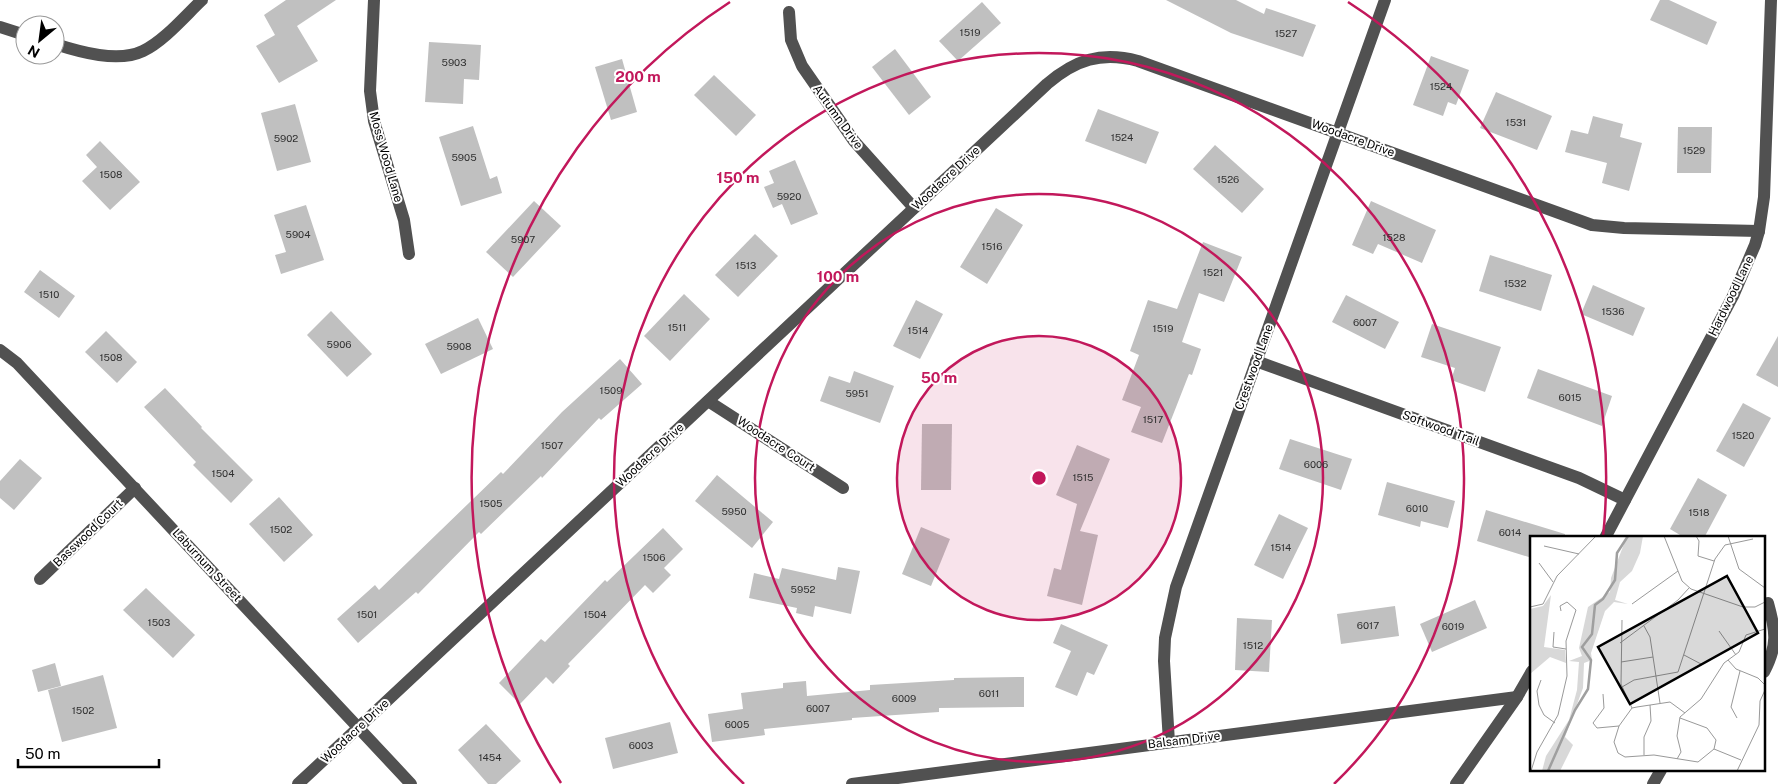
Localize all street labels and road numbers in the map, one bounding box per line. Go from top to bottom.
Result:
street label: Autumn Drive [810,82,866,152]
street label: Moss Wood Lane [366,110,406,204]
street label: Woodacre Drive [1309,116,1397,160]
street label: Woodacre Drive [909,143,983,213]
street label: Hardwood Lane [1706,253,1757,338]
street label: Crestwood Lane [1232,322,1276,412]
street label: Softwood Trail [1401,408,1482,449]
street label: Woodacre Court [734,414,818,475]
street label: Woodacre Drive [613,420,687,490]
street label: Basswood Court [50,496,126,570]
street label: Laburnum Street [170,526,245,605]
street label: Woodacre Drive [318,696,392,766]
street label: Balsam Drive [1147,729,1221,751]

